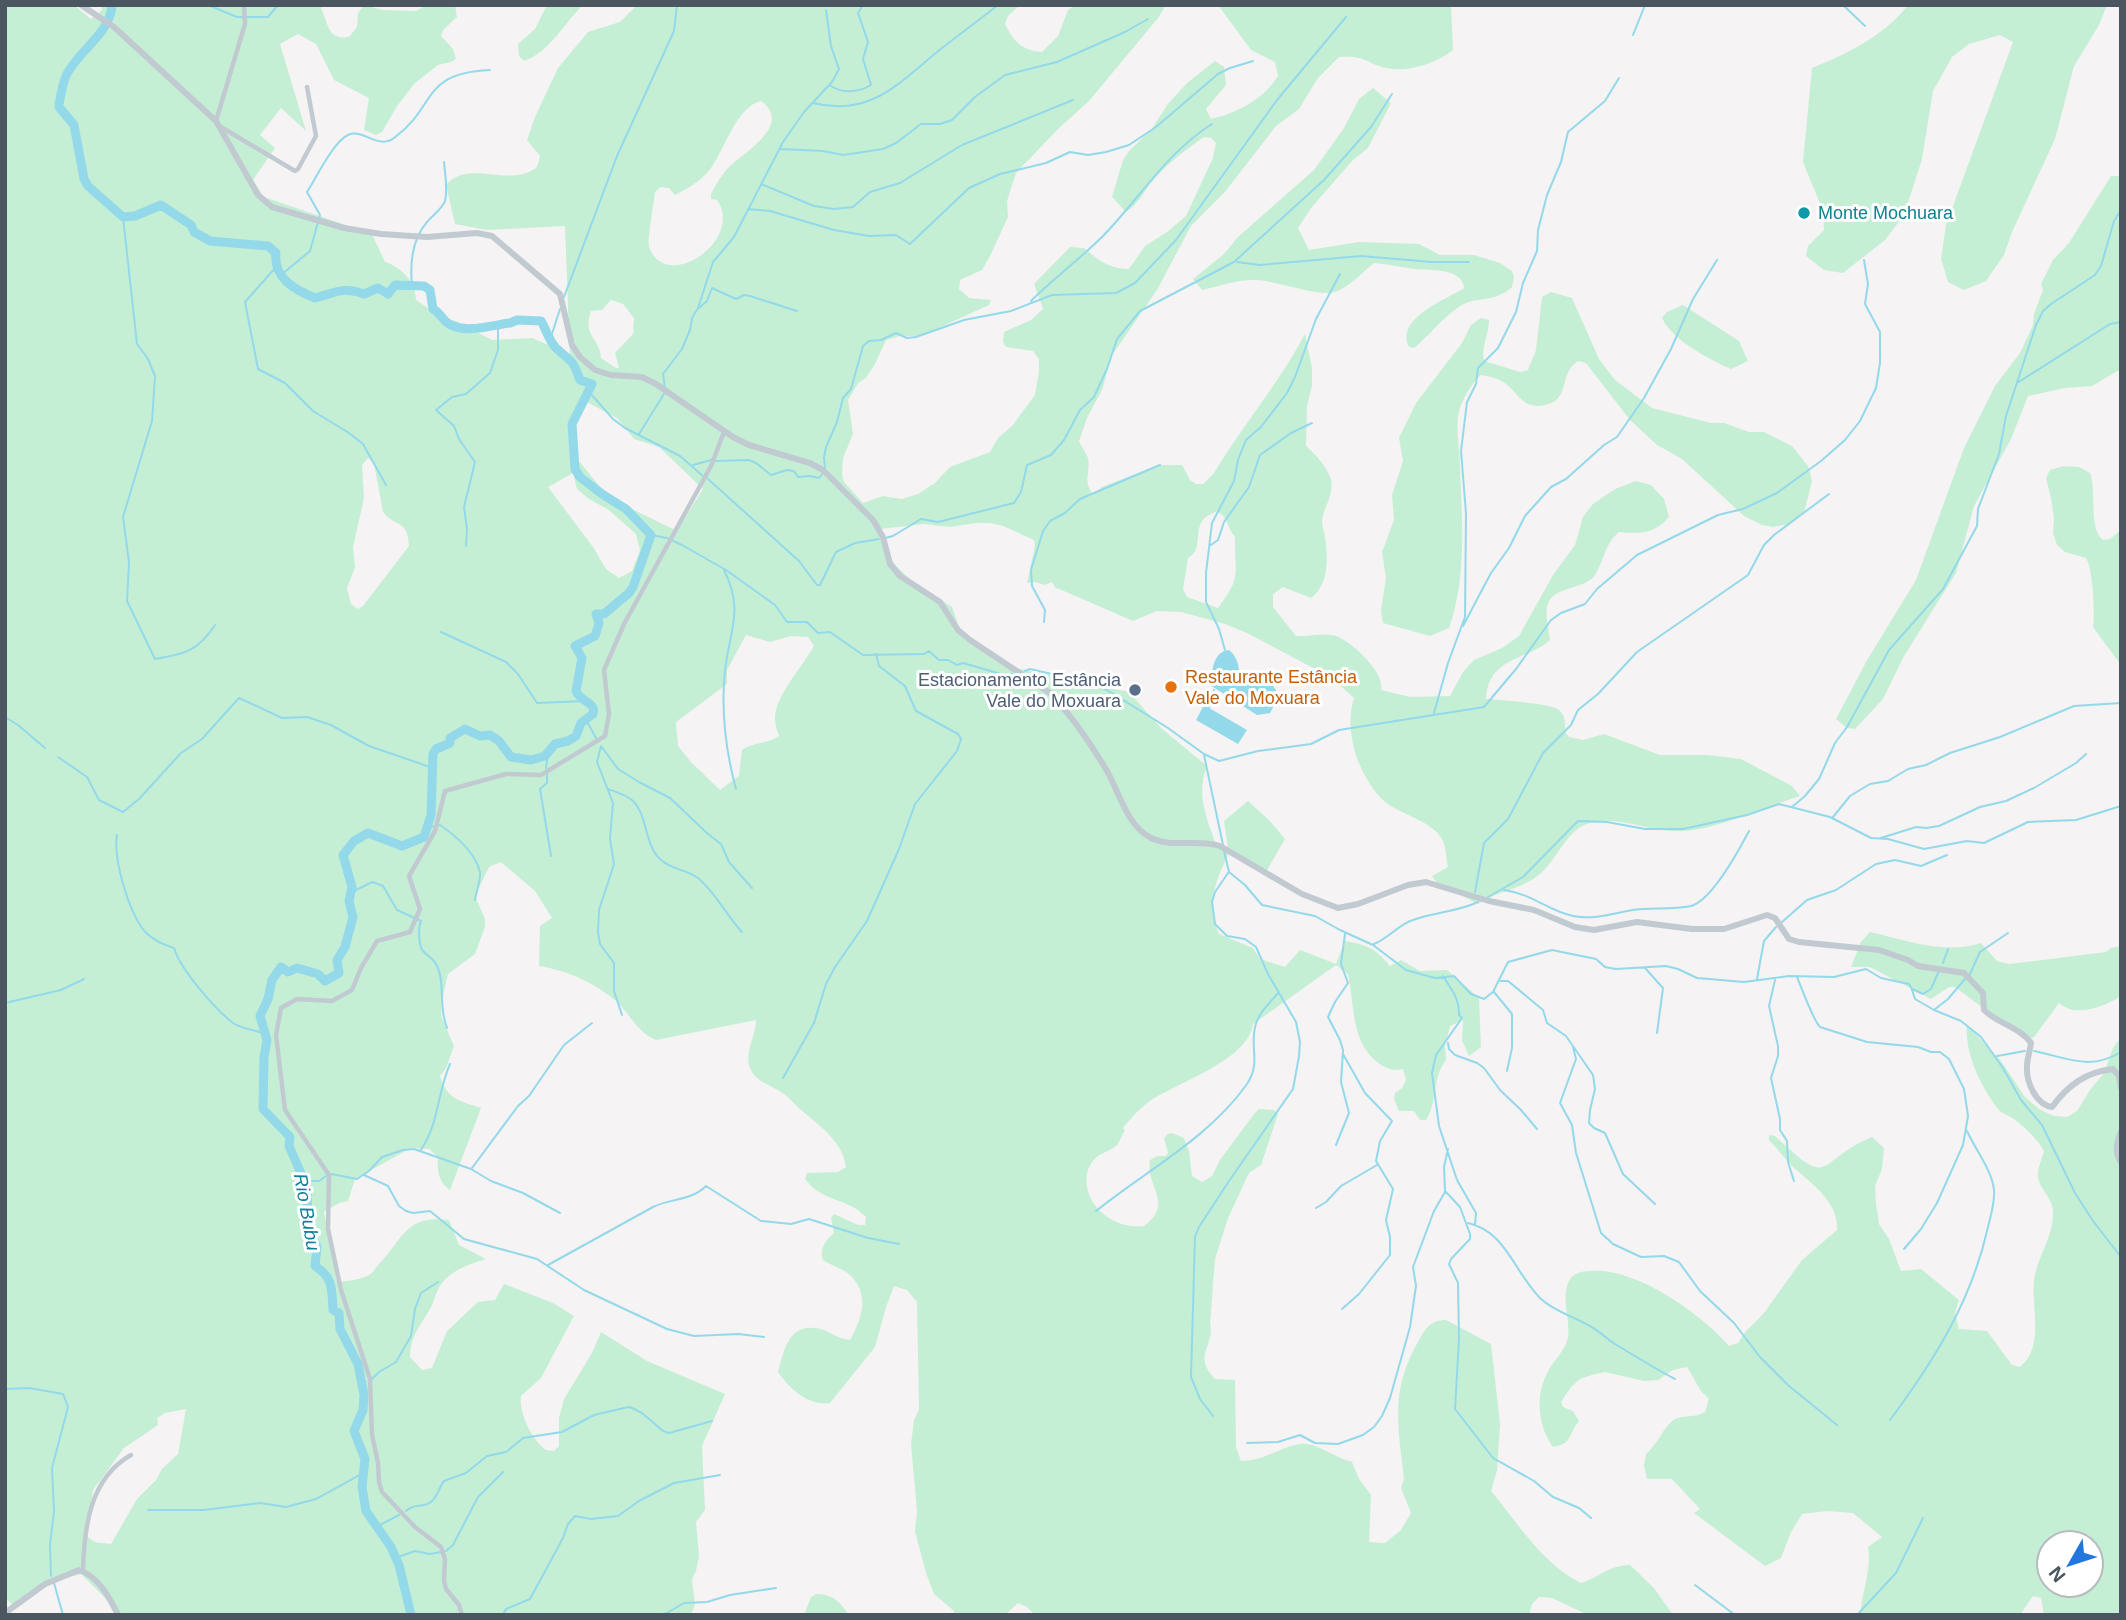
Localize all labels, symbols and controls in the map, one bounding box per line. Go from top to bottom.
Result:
place label: Monte Mochuara [1818,203,1954,223]
marker: Monte Mochuara [1796,205,1812,221]
place label: Restaurante Estância Vale do Moxuara [1185,667,1358,708]
place label: Estacionamento Estância Vale do Moxuara [918,670,1122,711]
marker: Restaurante Estância Vale do Moxuara [1163,679,1179,695]
marker: Estacionamento Estância Vale do Moxuara [1127,682,1143,698]
water label: Rio Bubu [290,1172,324,1253]
north arrow [2035,1529,2105,1599]
text: N [2045,1562,2070,1586]

